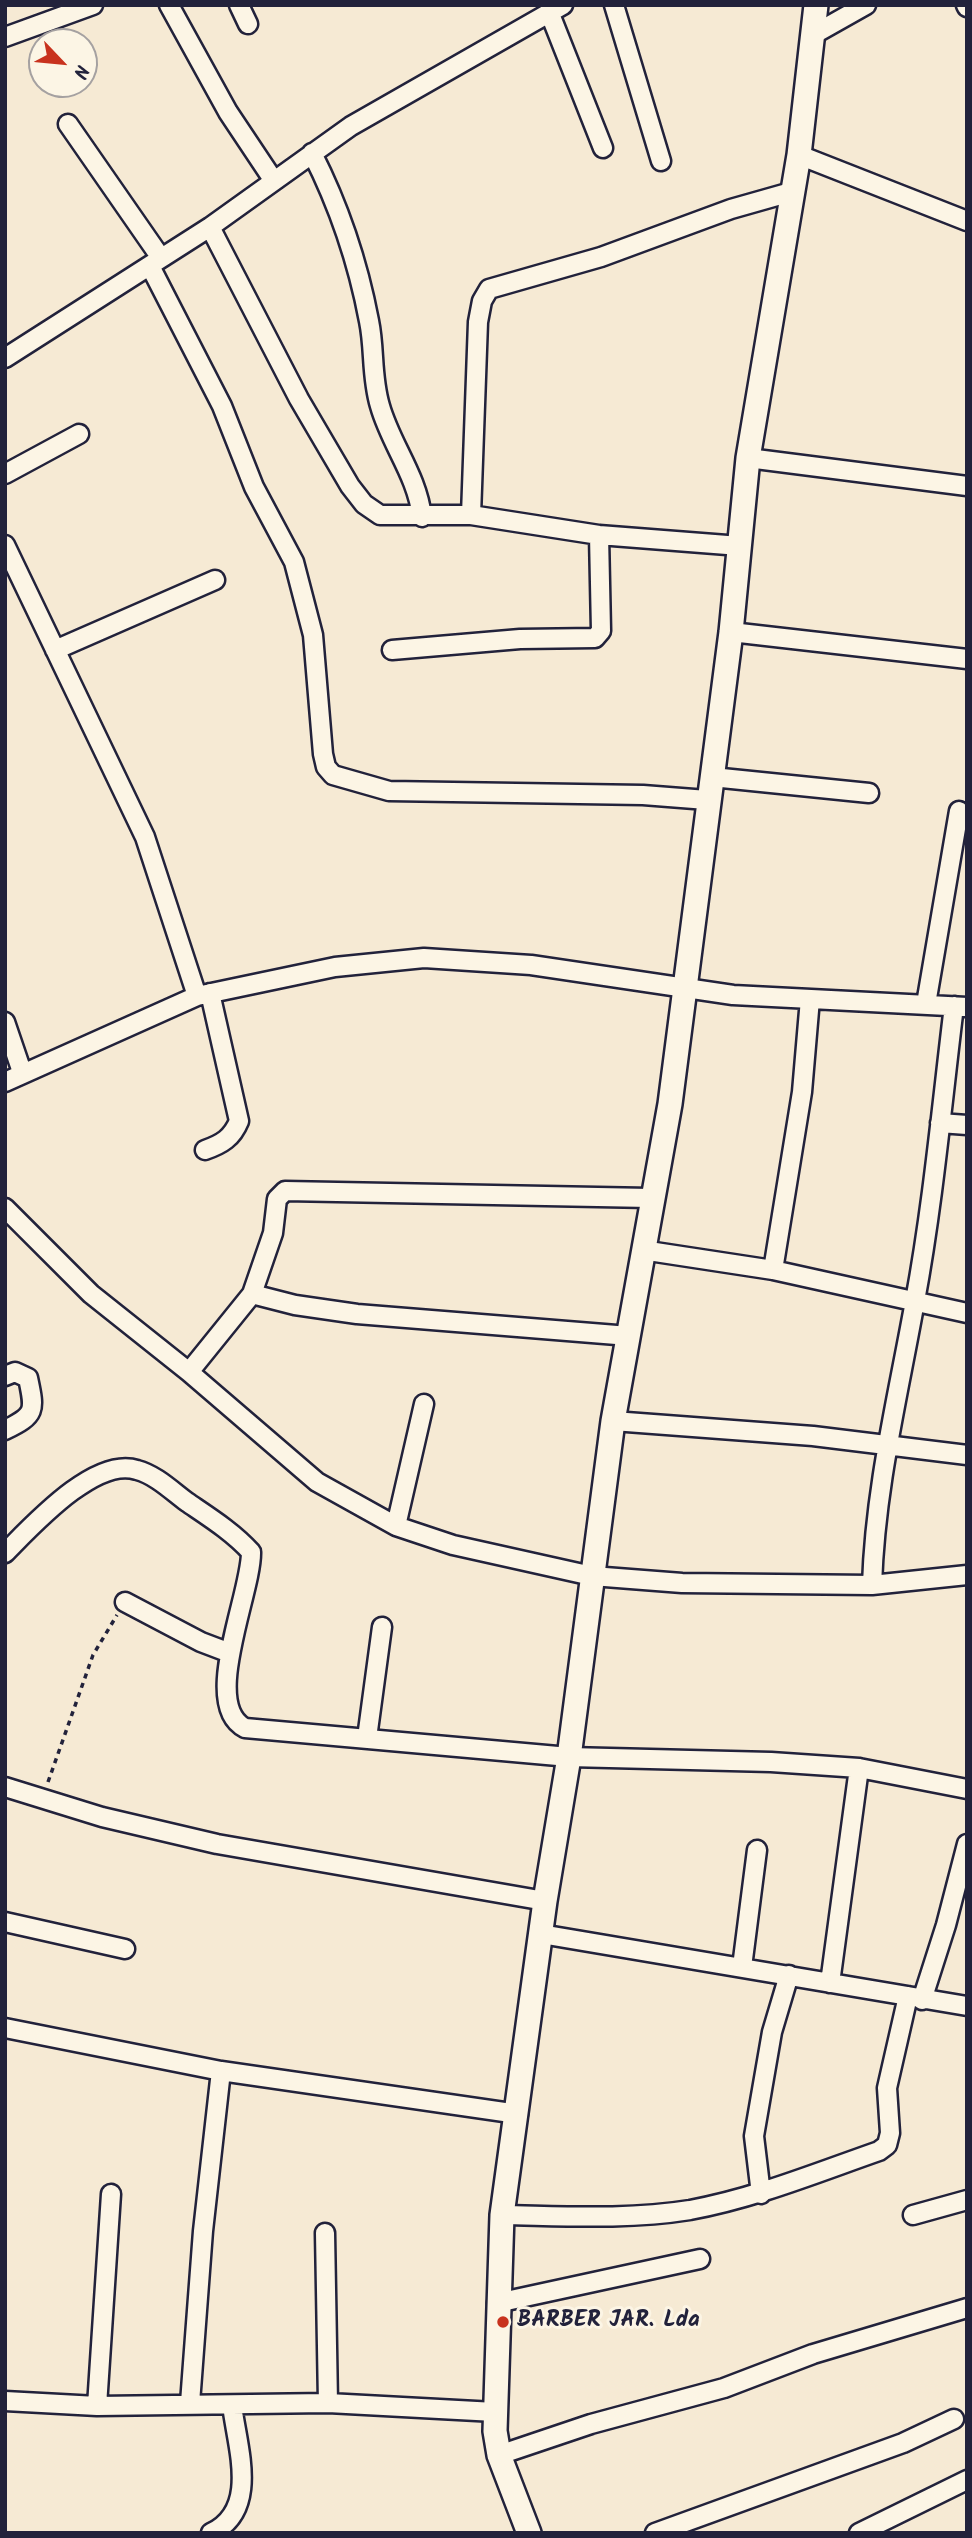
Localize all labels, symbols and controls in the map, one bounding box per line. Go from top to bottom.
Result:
north arrow [28,28,98,98]
text: N [64,59,96,83]
place label: BARBER JAR. Lda [517,2308,700,2336]
marker: BARBER JAR. Lda [495,2314,511,2330]

